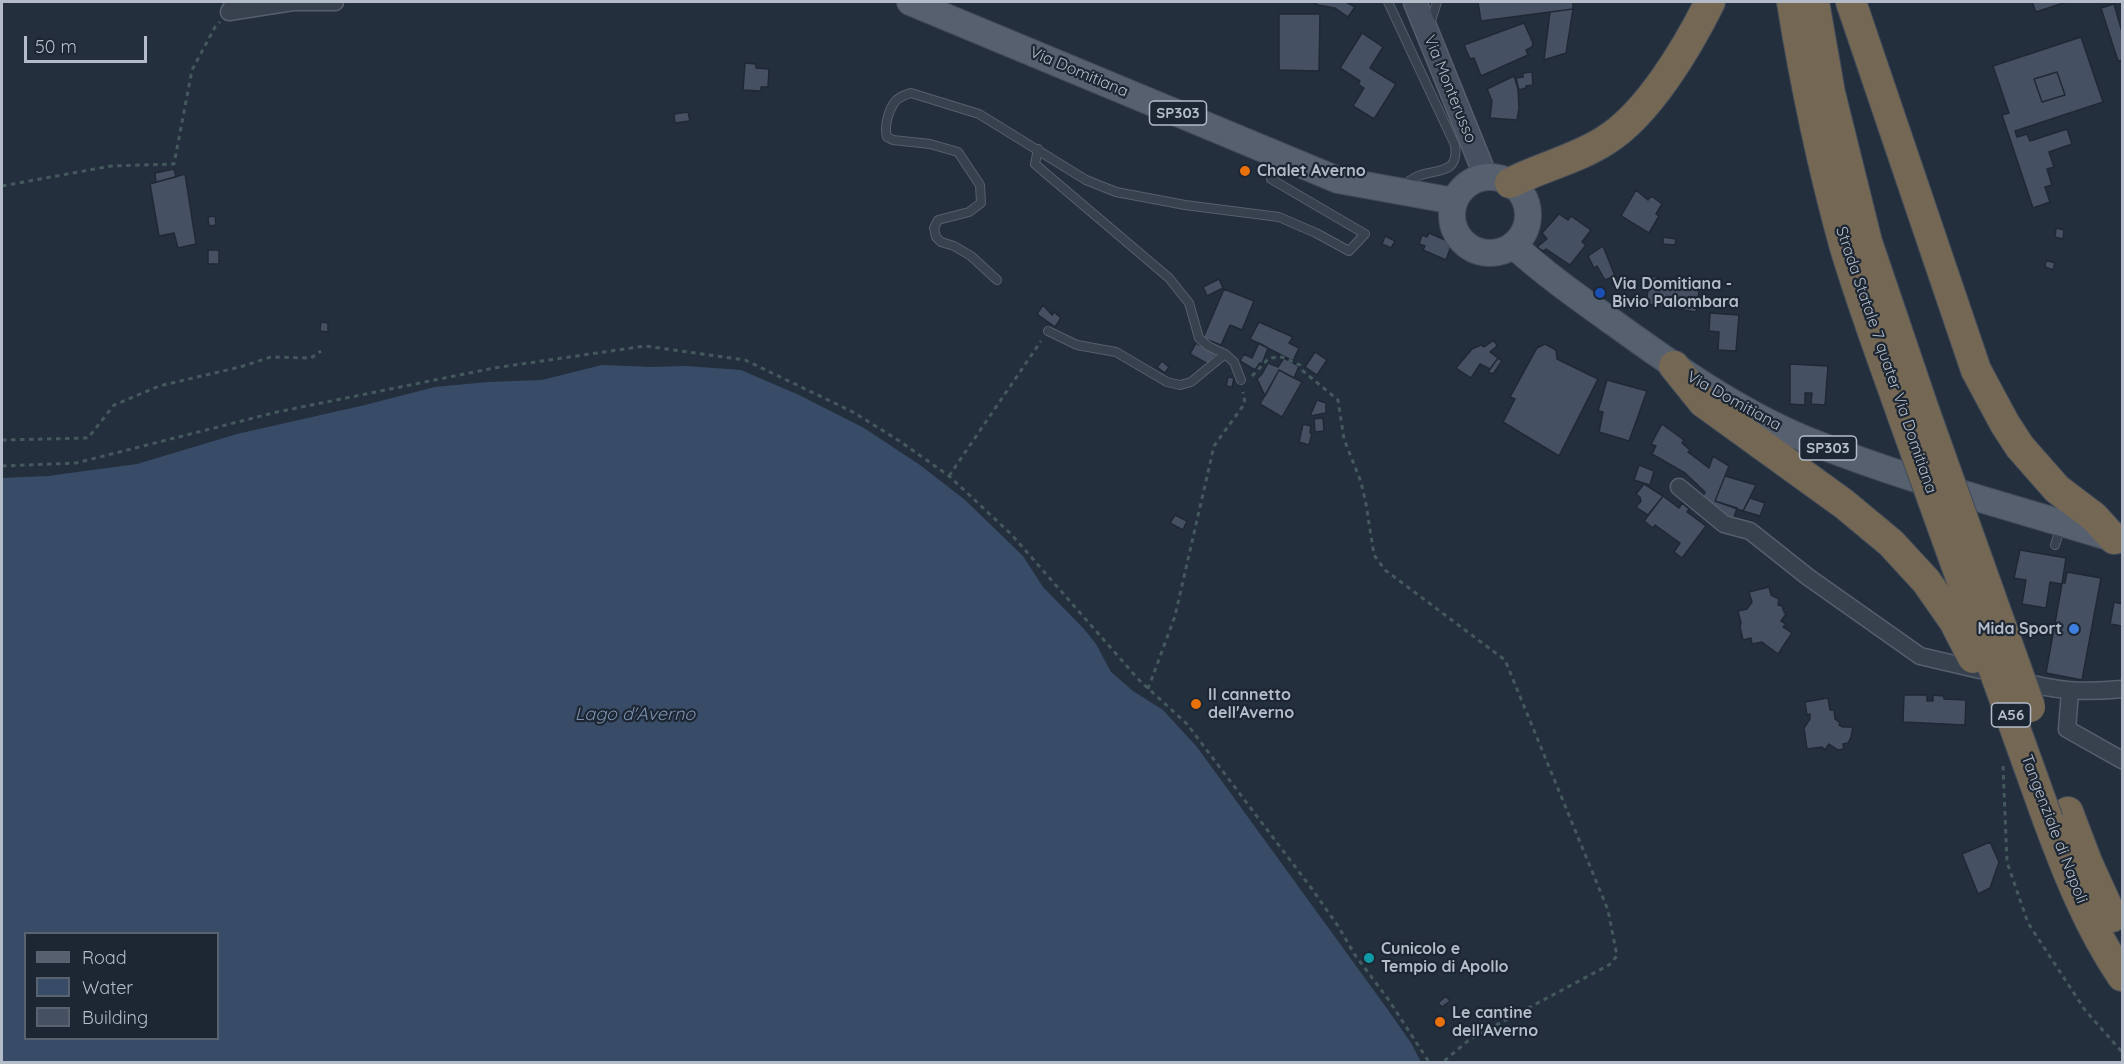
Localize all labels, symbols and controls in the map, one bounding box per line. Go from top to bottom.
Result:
scale bar [27,24,150,62]
street label: Via Monterusso [1420,32,1480,146]
text: 50 m [35,35,77,58]
street label: Via Domitiana [1027,43,1131,101]
road number: SP303 [1150,101,1206,125]
place label: Chalet Averno [1257,161,1366,181]
marker: Chalet Averno [1238,164,1252,178]
street label: Strada Statale 7 quater Via Domitiana [1831,224,1941,496]
place label: Via Domitiana - Bivio Palombara [1612,274,1739,312]
marker: Via Domitiana - Bivio Palombara [1593,286,1607,300]
street label: Via Domitiana [1683,367,1785,435]
road number: SP303 [1800,436,1856,460]
place label: Mida Sport [1977,619,2062,639]
marker: Mida Sport [2067,622,2081,636]
place label: Il cannetto dell'Averno [1208,685,1294,723]
marker: Il cannetto dell'Averno [1189,697,1203,711]
road number: A56 [1992,703,2030,727]
water label: Lago d'Averno [575,704,695,726]
street label: Tangenziale di Napoli [2017,752,2091,906]
legend [24,932,219,1040]
place label: Cunicolo e Tempio di Apollo [1381,939,1509,977]
text: Road [82,946,127,969]
marker: Cunicolo e Tempio di Apollo [1362,951,1376,965]
text: Water [82,976,133,999]
place label: Le cantine dell'Averno [1452,1003,1538,1041]
text: Building [82,1006,148,1029]
marker: Le cantine dell'Averno [1433,1015,1447,1029]

